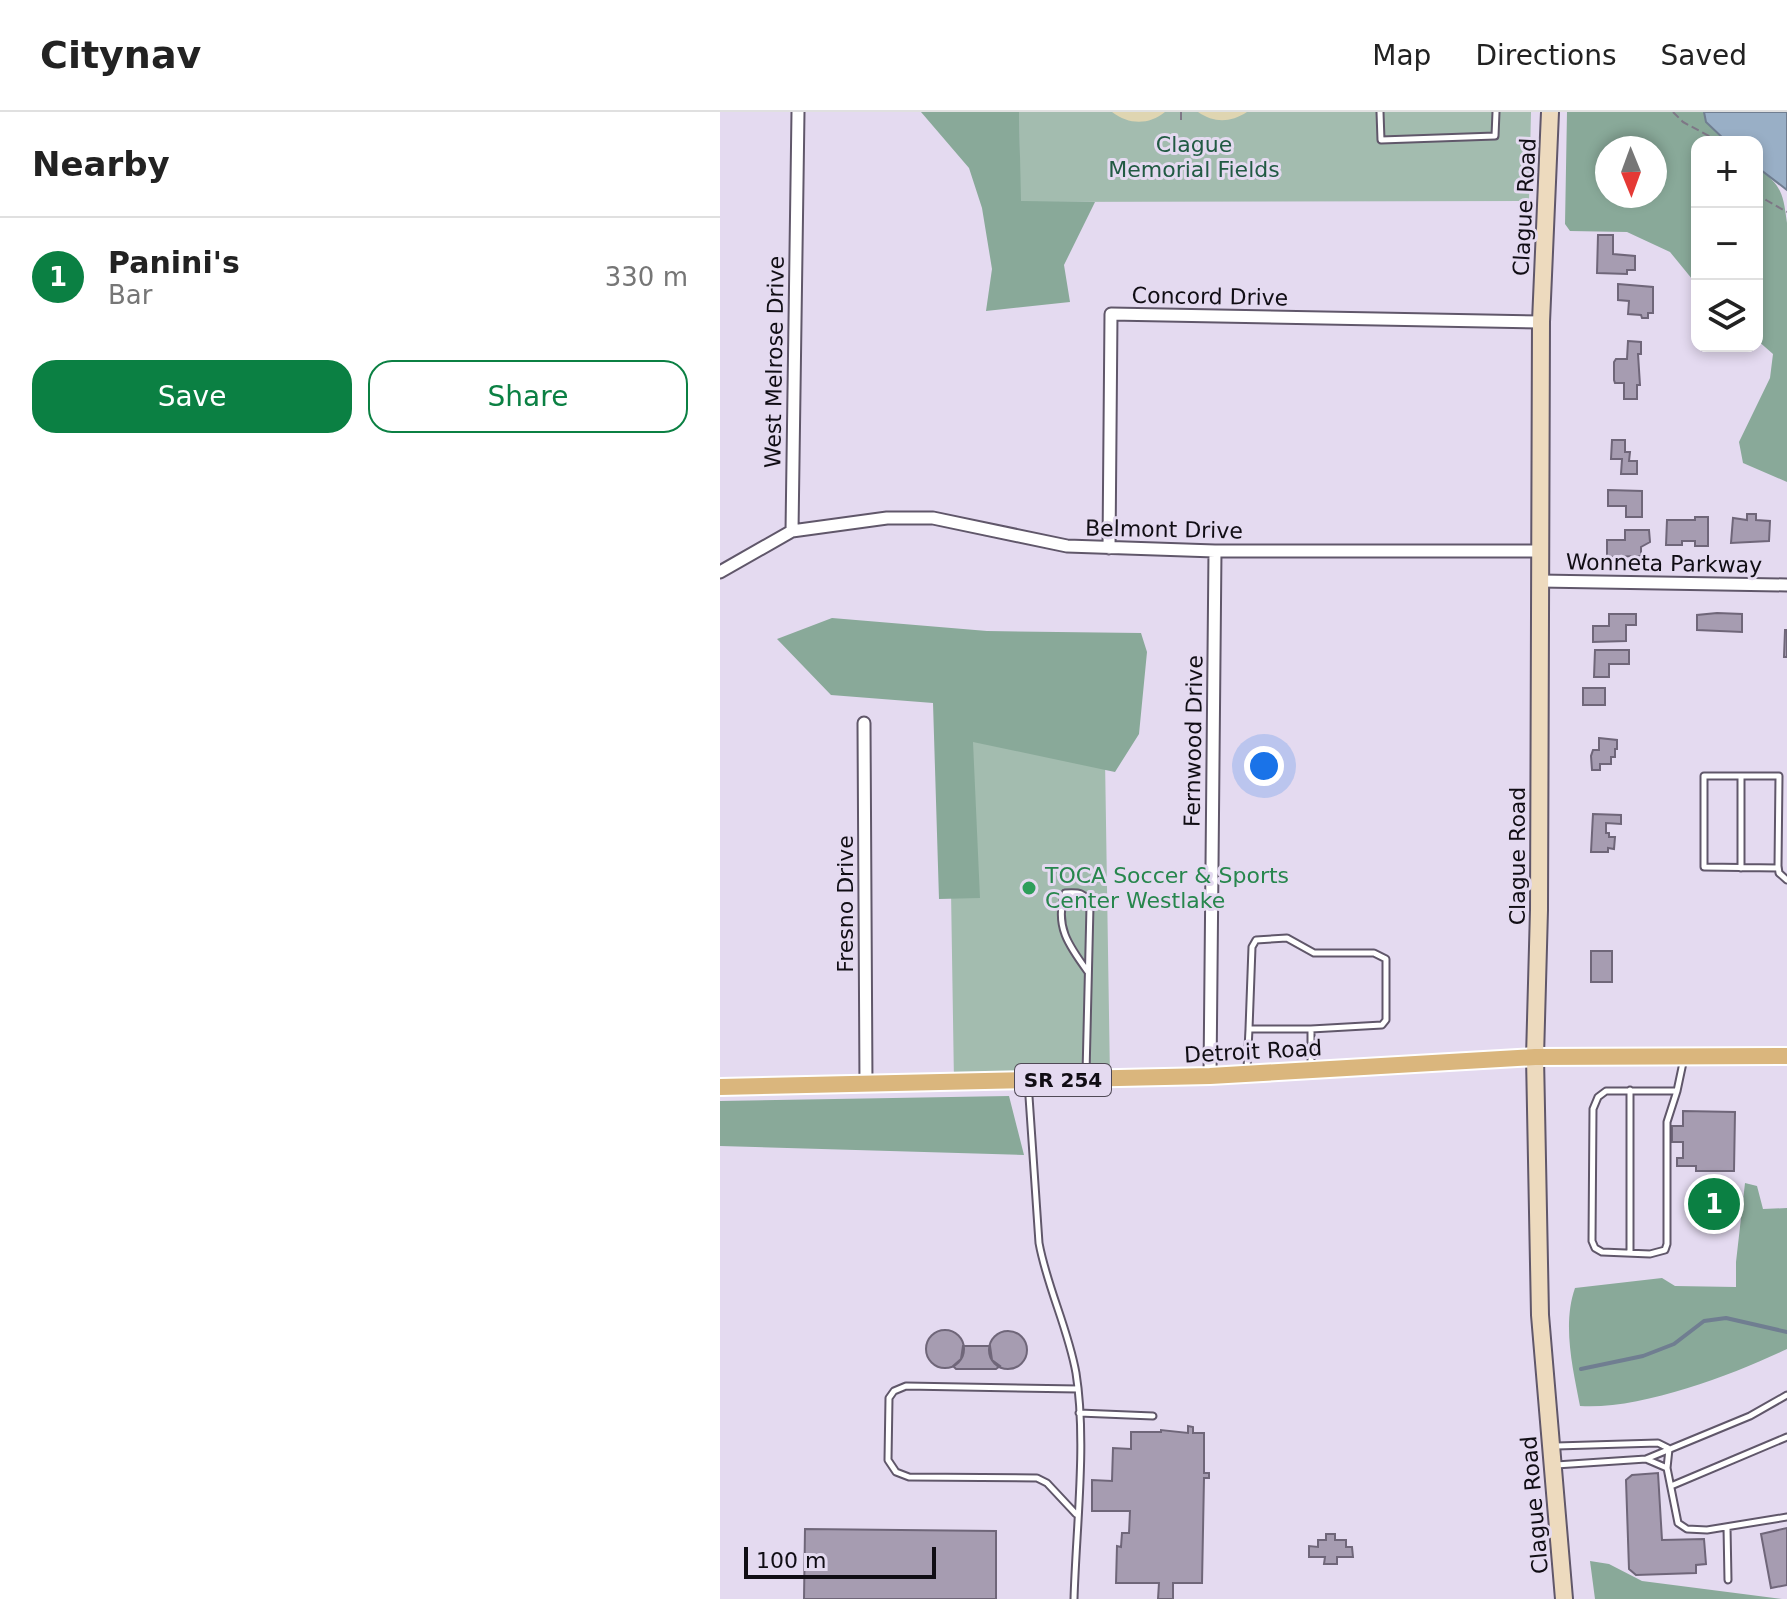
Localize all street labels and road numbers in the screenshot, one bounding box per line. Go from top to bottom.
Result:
street label: Clague Road [1508,137,1541,277]
street label: West Melrose Drive [760,256,789,468]
street label: Concord Drive [1131,283,1288,310]
street label: Belmont Drive [1085,516,1243,543]
street label: Wonneta Parkway [1566,549,1762,578]
street label: Fernwood Drive [1179,655,1208,827]
street label: Clague Road [1505,787,1530,925]
street label: Fresno Drive [833,835,858,973]
street label: Detroit Road [1183,1035,1323,1068]
road number: SR 254 [1015,1064,1111,1096]
street label: Clague Road [1516,1435,1553,1575]

